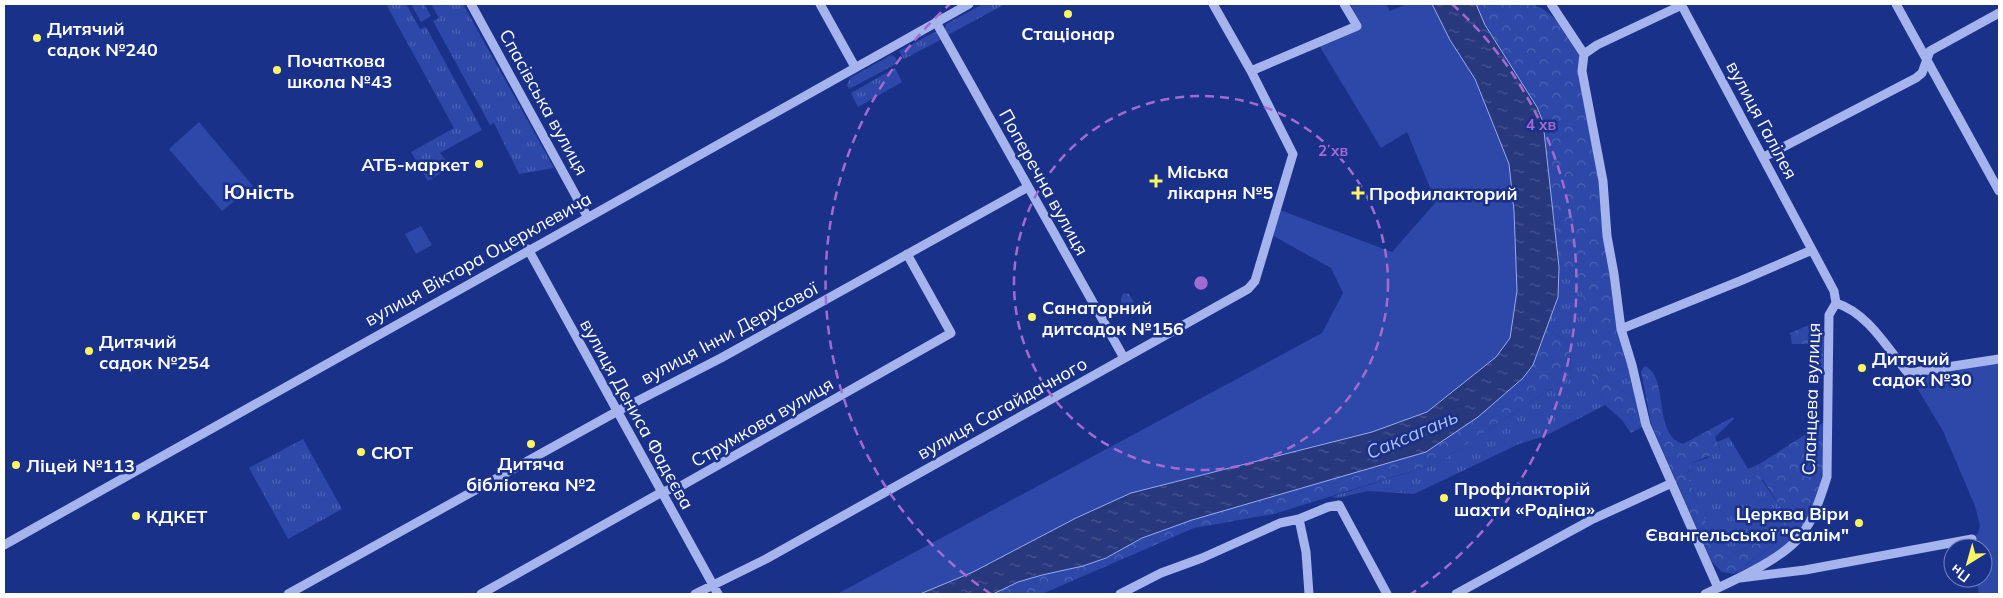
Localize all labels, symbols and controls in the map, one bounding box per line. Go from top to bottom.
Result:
marker: Стаціонар [1062,8,1074,20]
place label: Дитячий садок №240 [47,17,158,61]
place label: Стаціонар [1021,22,1115,45]
street label: Спасівська вулиця [494,25,594,179]
marker: Дитячий садок №240 [31,32,43,44]
place label: Початкова школа №43 [287,49,392,93]
street label: вулиця Галілея [1721,57,1803,183]
marker: Початкова школа №43 [271,64,283,76]
street label: Поперечна вулиця [994,105,1094,259]
text: 4 хв [1526,115,1556,134]
text: 2 хв [1318,141,1348,160]
place label: АТБ-маркет [361,153,469,176]
marker: АТБ-маркет [473,158,485,170]
place label: Міська лікарня №5 [1167,160,1273,204]
marker: Міська лікарня №5 [1149,174,1163,188]
district label: Юність [224,179,294,204]
place label: Профилакторий [1369,182,1517,205]
marker: Профилакторий [1351,186,1365,200]
street label: вулиця Віктора Оцерклевича [361,187,595,331]
centre of rings [1192,274,1210,292]
street label: вулиця Інни Дерусової [637,276,822,389]
place label: Санаторний дитсадок №156 [1042,296,1184,340]
marker: Санаторний дитсадок №156 [1026,311,1038,323]
street label: вулиця Дениса Фадєєва [575,315,699,513]
street label: Сланцева вулиця [1797,322,1825,476]
place label: Дитячий садок №254 [99,330,210,374]
marker: Дитячий садок №254 [83,345,95,357]
place label: Дитячий садок №30 [1872,347,1972,391]
street label: вулиця Сагайдачного [913,352,1091,464]
marker: Дитячий садок №30 [1856,362,1868,374]
street label: Струмкова вулиця [687,372,837,472]
water label: Саксагань [1362,404,1462,464]
marker: Дитяча бібліотека №2 [525,438,537,450]
place label: СЮТ [371,441,413,464]
marker: СЮТ [355,446,367,458]
place label: Дитяча бібліотека №2 [466,452,596,496]
place label: Ліцей №113 [26,454,135,477]
marker: Ліцей №113 [10,459,22,471]
place label: Профілакторій шахти «Родіна» [1454,477,1595,521]
marker: Профілакторій шахти «Родіна» [1438,492,1450,504]
place label: Церква Віри Євангельської "Салім" [1645,502,1849,546]
place label: КДКЕТ [146,505,207,528]
marker: КДКЕТ [130,510,142,522]
marker: Церква Віри Євангельської "Салім" [1853,517,1865,529]
north arrow [1943,538,1993,588]
text: Пн [1947,560,1973,586]

